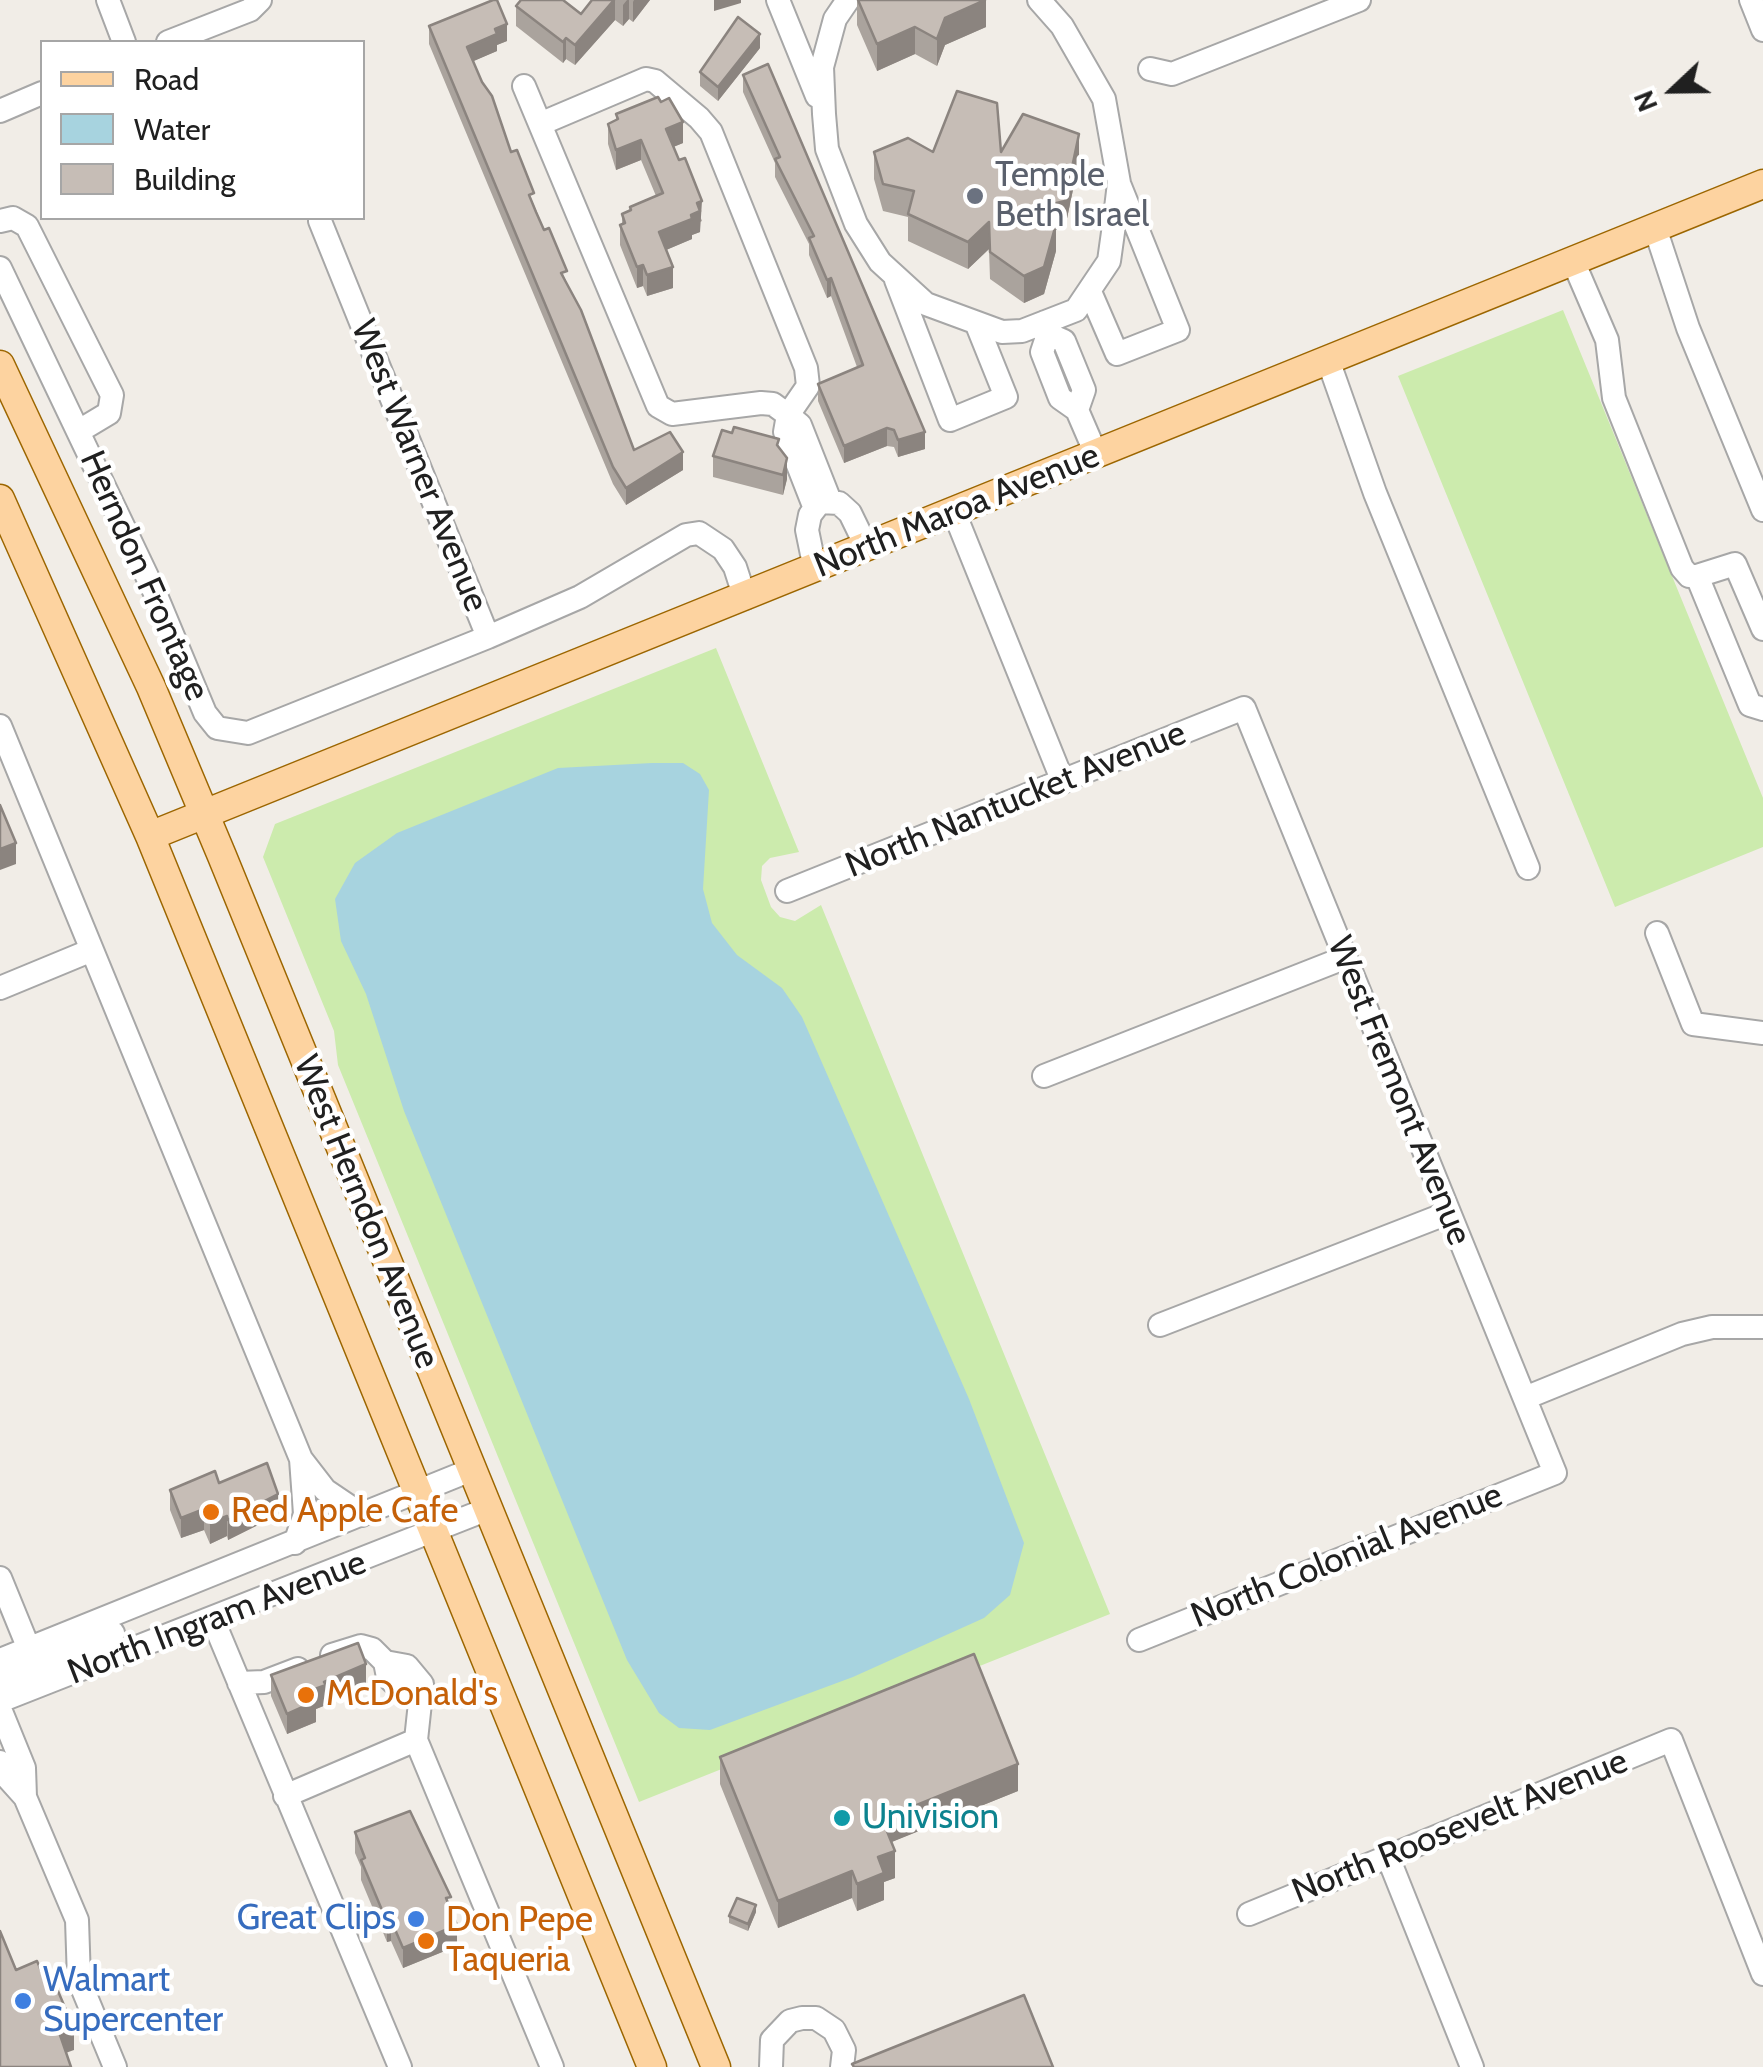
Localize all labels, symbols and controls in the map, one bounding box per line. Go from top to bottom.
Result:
legend [40,40,365,220]
north arrow [1623,40,1723,140]
text: Road [134,61,199,98]
text: N [1626,86,1665,117]
text: Water [134,111,210,148]
place label: Temple Beth Israel [995,155,1149,237]
text: Building [134,161,236,198]
marker: Temple Beth Israel [964,185,986,207]
street label: West Warner Avenue [341,314,497,618]
street label: North Maroa Avenue [808,435,1106,587]
street label: Herndon Frontage [70,445,218,707]
street label: North Nantucket Avenue [840,713,1192,887]
street label: West Fremont Avenue [1318,931,1480,1251]
street label: West Herndon Avenue [284,1049,448,1375]
street label: North Colonial Avenue [1185,1474,1509,1638]
place label: Red Apple Cafe [231,1491,458,1533]
marker: Red Apple Cafe [200,1501,222,1523]
street label: North Ingram Avenue [62,1542,372,1694]
place label: McDonald's [326,1674,498,1716]
marker: McDonald's [295,1684,317,1706]
street label: North Roosevelt Avenue [1286,1740,1634,1914]
place label: Univision [862,1797,999,1839]
marker: Univision [831,1807,853,1829]
place label: Great Clips [237,1898,396,1940]
place label: Don Pepe Taqueria [446,1900,593,1982]
marker: Great Clips [405,1908,427,1930]
marker: Don Pepe Taqueria [415,1930,437,1952]
place label: Walmart Supercenter [43,1960,223,2042]
marker: Walmart Supercenter [12,1990,34,2012]

